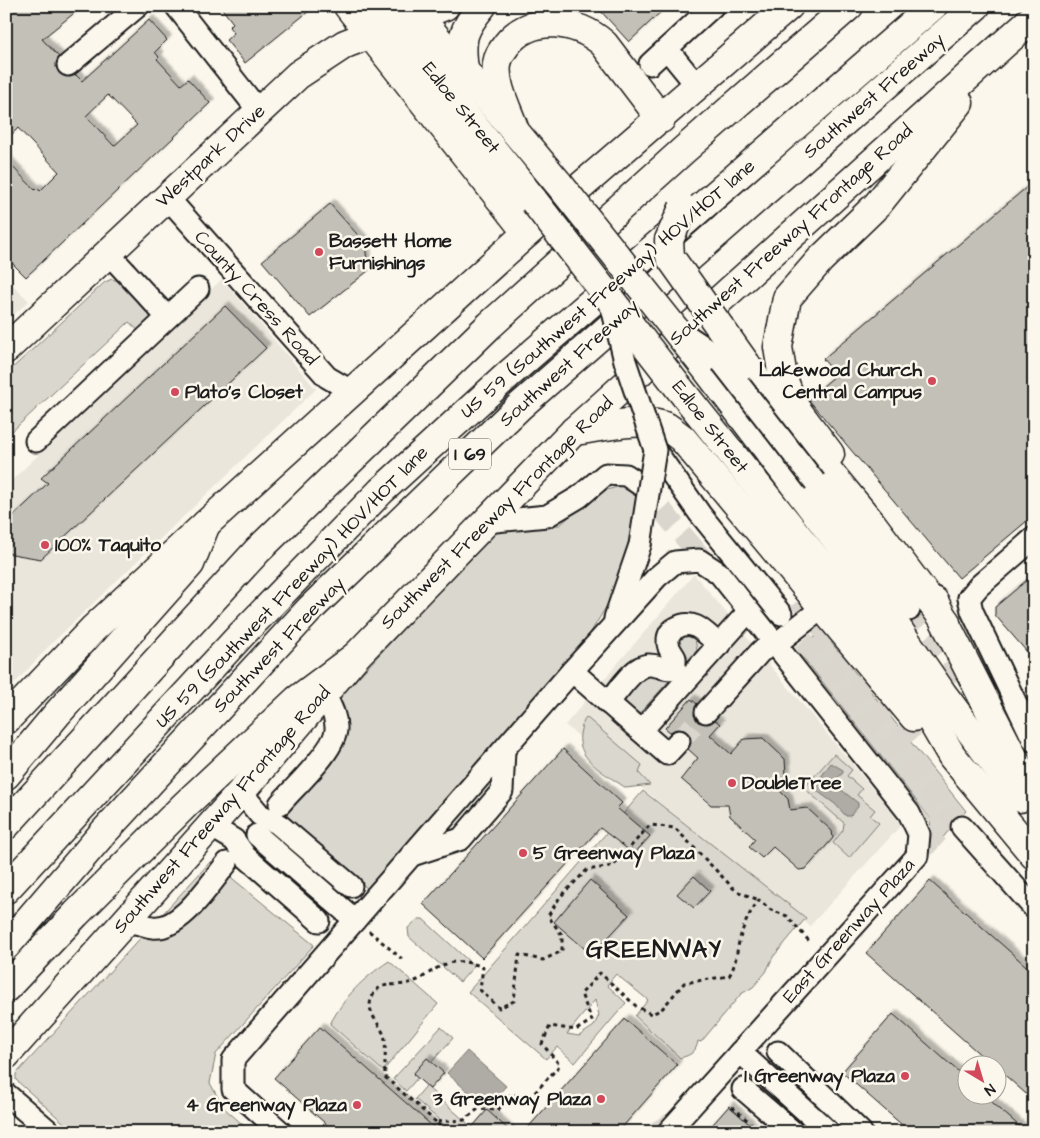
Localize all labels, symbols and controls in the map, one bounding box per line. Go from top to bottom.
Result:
street label: Southwest Freeway [797,26,952,166]
street label: Edloe Street [416,56,507,160]
street label: Westpark Drive [150,98,272,214]
street label: Southwest Freeway Frontage Road [663,118,920,353]
street label: US 59 (Southwest Freeway) HOV/HOT lane [456,155,760,423]
street label: County Cress Road [187,224,324,372]
place label: Bassett Home Furnishings [329,228,452,278]
marker: Bassett Home Furnishings [313,246,325,258]
street label: Southwest Freeway [495,294,643,432]
place label: Lakewood Church Central Campus [759,357,923,406]
street label: Edloe Street [665,375,755,479]
marker: Lakewood Church Central Campus [926,375,938,387]
place label: Plato's Closet [185,379,303,406]
marker: Plato's Closet [169,386,181,398]
street label: Southwest Freeway Frontage Road [374,390,621,636]
road number: I 69 [449,438,491,469]
street label: US 59 (Southwest Freeway) HOV/HOT lane [151,441,433,733]
place label: 100% Taquito [55,532,161,559]
marker: 100% Taquito [39,539,51,551]
street label: Southwest Freeway [208,572,350,718]
street label: Southwest Freeway Frontage Road [107,680,338,940]
place label: DoubleTree [742,770,842,797]
marker: DoubleTree [726,777,738,789]
place label: 5 Greenway Plaza [533,840,695,868]
marker: 5 Greenway Plaza [517,847,529,859]
street label: East Greenway Plaza [777,852,922,1010]
district label: GREENWAY [586,933,722,967]
north arrow [958,1056,1008,1106]
place label: 1 Greenway Plaza [744,1063,895,1091]
marker: 1 Greenway Plaza [899,1070,911,1082]
text: N [980,1079,999,1100]
place label: 3 Greenway Plaza [432,1086,591,1114]
place label: 4 Greenway Plaza [186,1092,347,1120]
marker: 3 Greenway Plaza [595,1093,607,1105]
marker: 4 Greenway Plaza [351,1099,363,1111]

